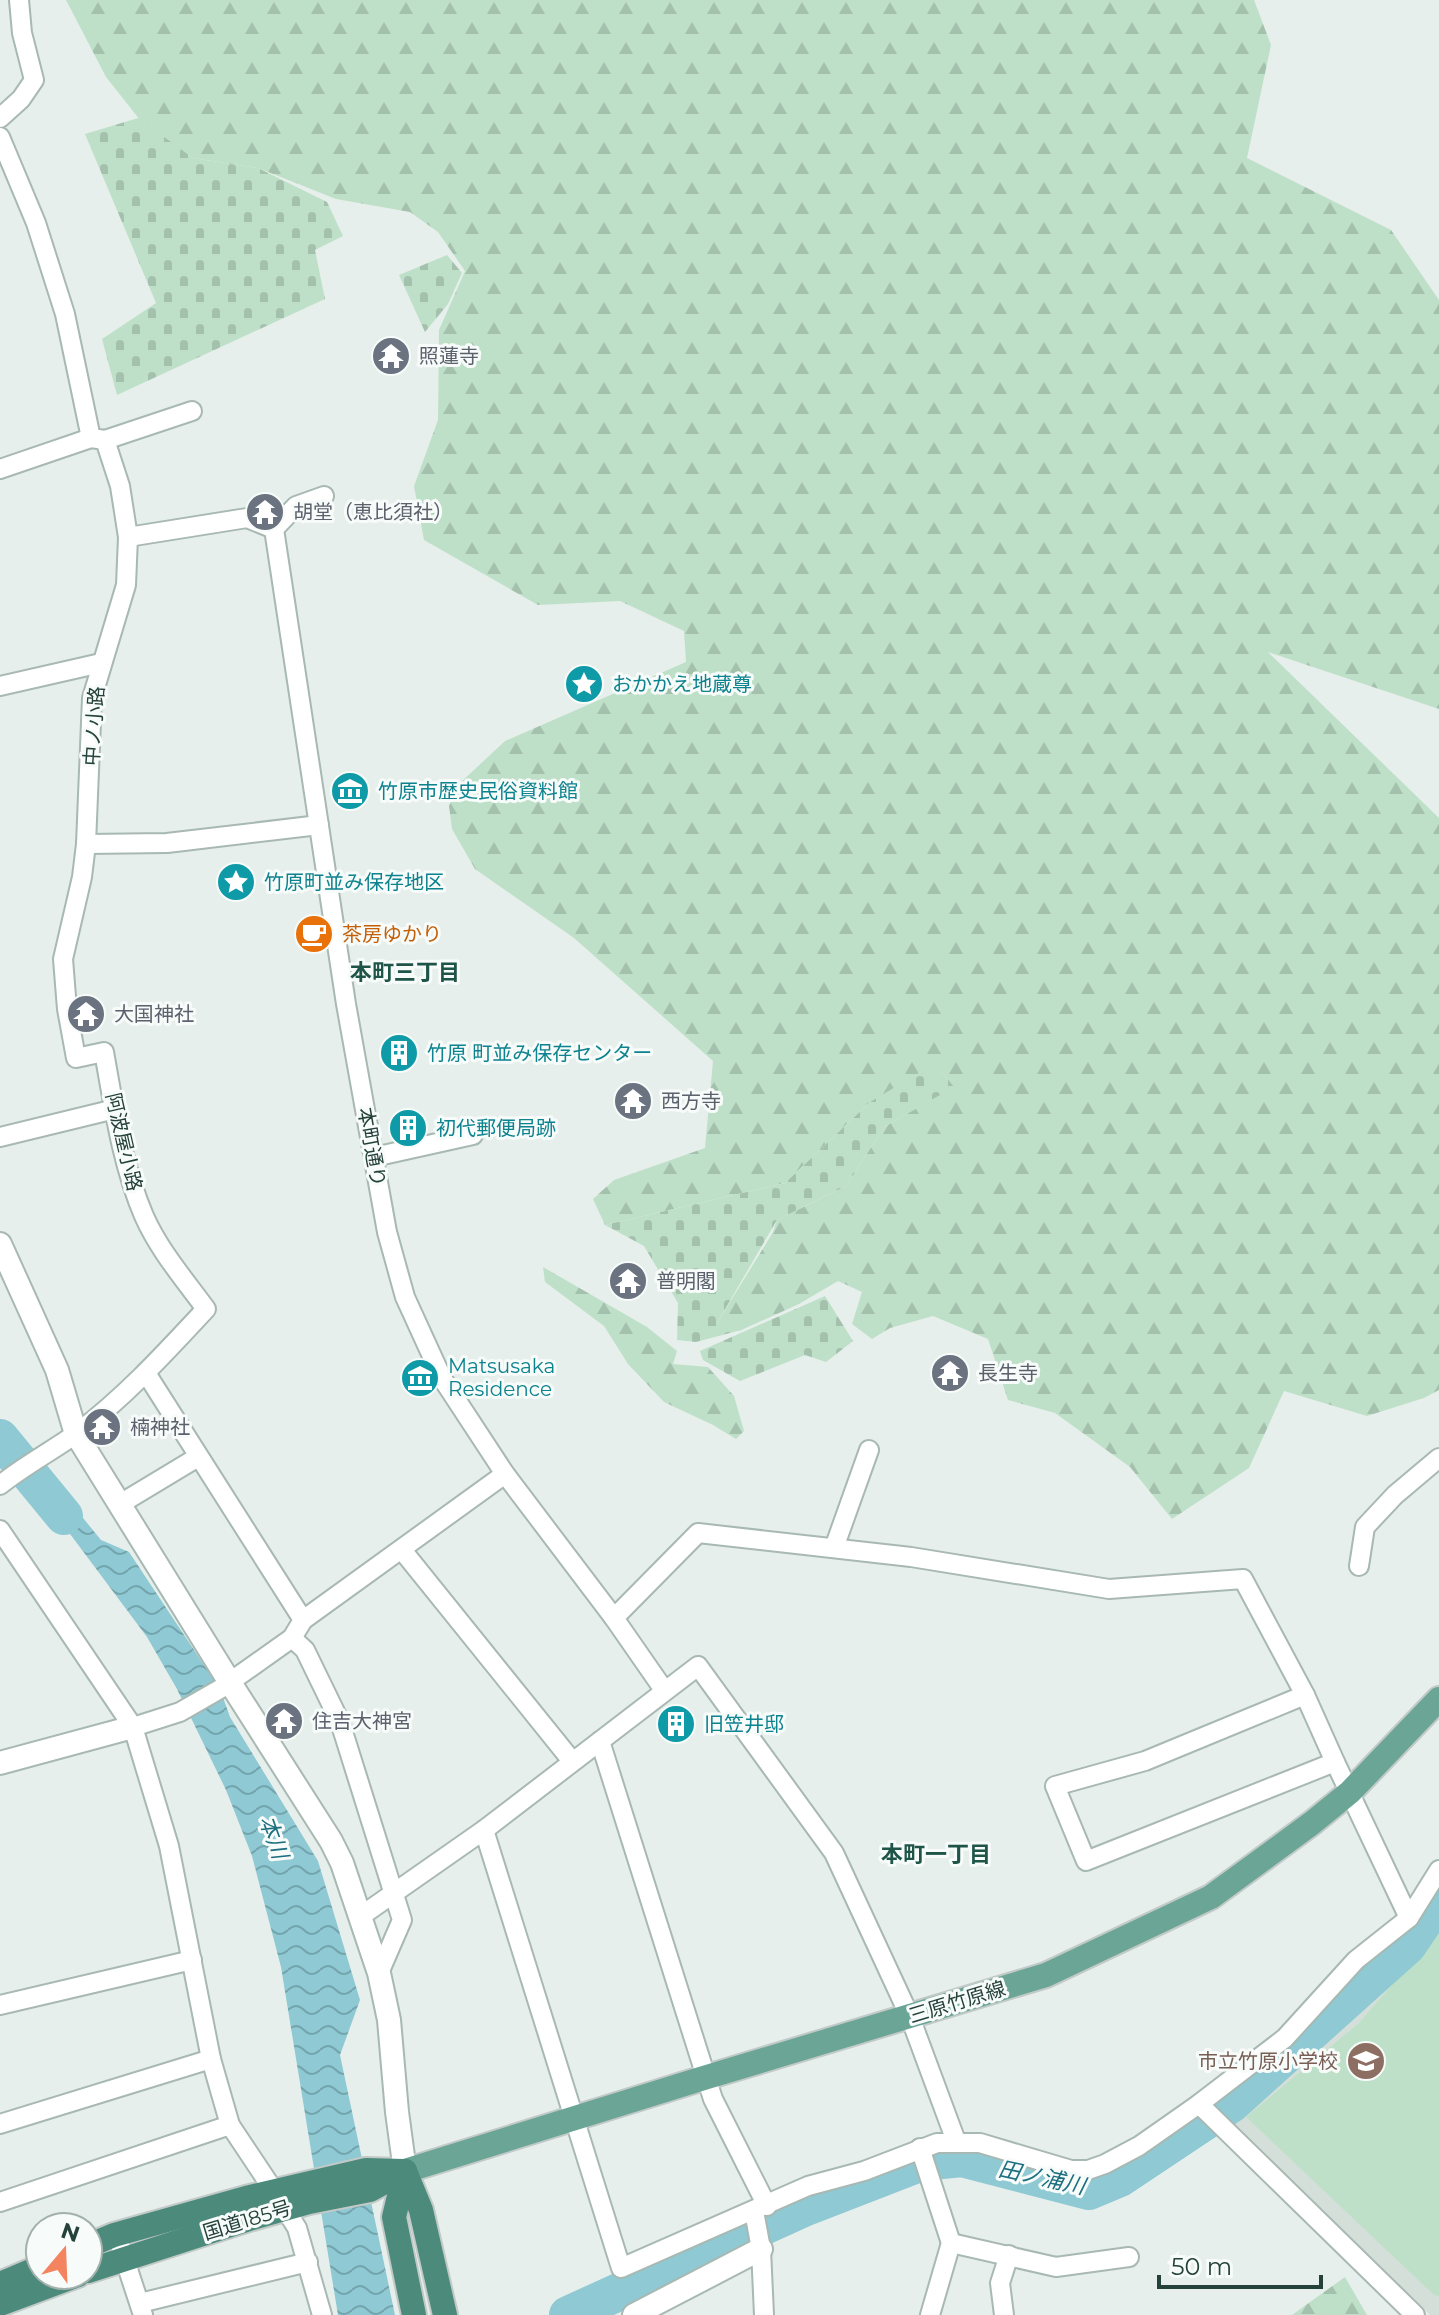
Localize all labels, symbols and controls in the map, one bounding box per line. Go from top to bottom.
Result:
temple icon: 照蓮寺 [370,335,412,377]
place label: 照蓮寺 [419,344,479,368]
temple icon: 胡堂（恵比須社） [244,491,286,533]
place label: 胡堂（恵比須社） [293,500,453,524]
place icon: おかかえ地蔵尊 [563,663,605,705]
place label: おかかえ地蔵尊 [612,672,752,696]
street label: 中ノ小路 [79,685,109,767]
museum icon: 竹原市歴史民俗資料館 [329,770,371,812]
place label: 竹原市歴史民俗資料館 [378,779,578,803]
place icon: 竹原町並み保存地区 [215,861,257,903]
place label: 竹原町並み保存地区 [264,870,444,894]
cafe icon: 茶房ゆかり [293,913,335,955]
place label: 茶房ゆかり [342,922,442,946]
district label: 本町三丁目 [350,959,460,986]
temple icon: 大国神社 [65,993,107,1035]
place label: 大国神社 [114,1002,194,1026]
building icon: 竹原 町並み保存センター [378,1032,420,1074]
place label: 竹原 町並み保存センター [427,1041,652,1065]
temple icon: 西方寺 [612,1080,654,1122]
place label: 西方寺 [661,1089,721,1113]
street label: 阿波屋小路 [101,1091,147,1193]
street label: 本町通り [353,1106,391,1188]
building icon: 初代郵便局跡 [387,1107,429,1149]
place label: 初代郵便局跡 [436,1116,556,1140]
temple icon: 普明閣 [607,1260,649,1302]
place label: 普明閣 [656,1269,716,1293]
temple icon: 長生寺 [929,1352,971,1394]
place label: Matsusaka Residence [448,1354,555,1401]
museum icon: Matsusaka Residence [399,1357,441,1399]
place label: 長生寺 [978,1361,1038,1385]
temple icon: 楠神社 [81,1406,123,1448]
place label: 楠神社 [130,1415,190,1439]
temple icon: 住吉大神宮 [263,1700,305,1742]
building icon: 旧笠井邸 [655,1703,697,1745]
place label: 住吉大神宮 [312,1709,412,1733]
place label: 旧笠井邸 [704,1712,784,1736]
water label: 本川 [253,1812,294,1864]
district label: 本町一丁目 [881,1841,991,1868]
street label: 三原竹原線 [906,1976,1008,2028]
school or university icon: 市立竹原小学校 [1345,2040,1387,2082]
place label: 市立竹原小学校 [1198,2049,1338,2073]
water label: 田ノ浦川 [996,2155,1090,2200]
street label: 国道185号 [200,2195,294,2245]
north arrow [24,2211,104,2291]
text: N [58,2217,83,2248]
scale bar [1159,2239,1321,2289]
text: 50 m [1171,2252,1232,2281]

